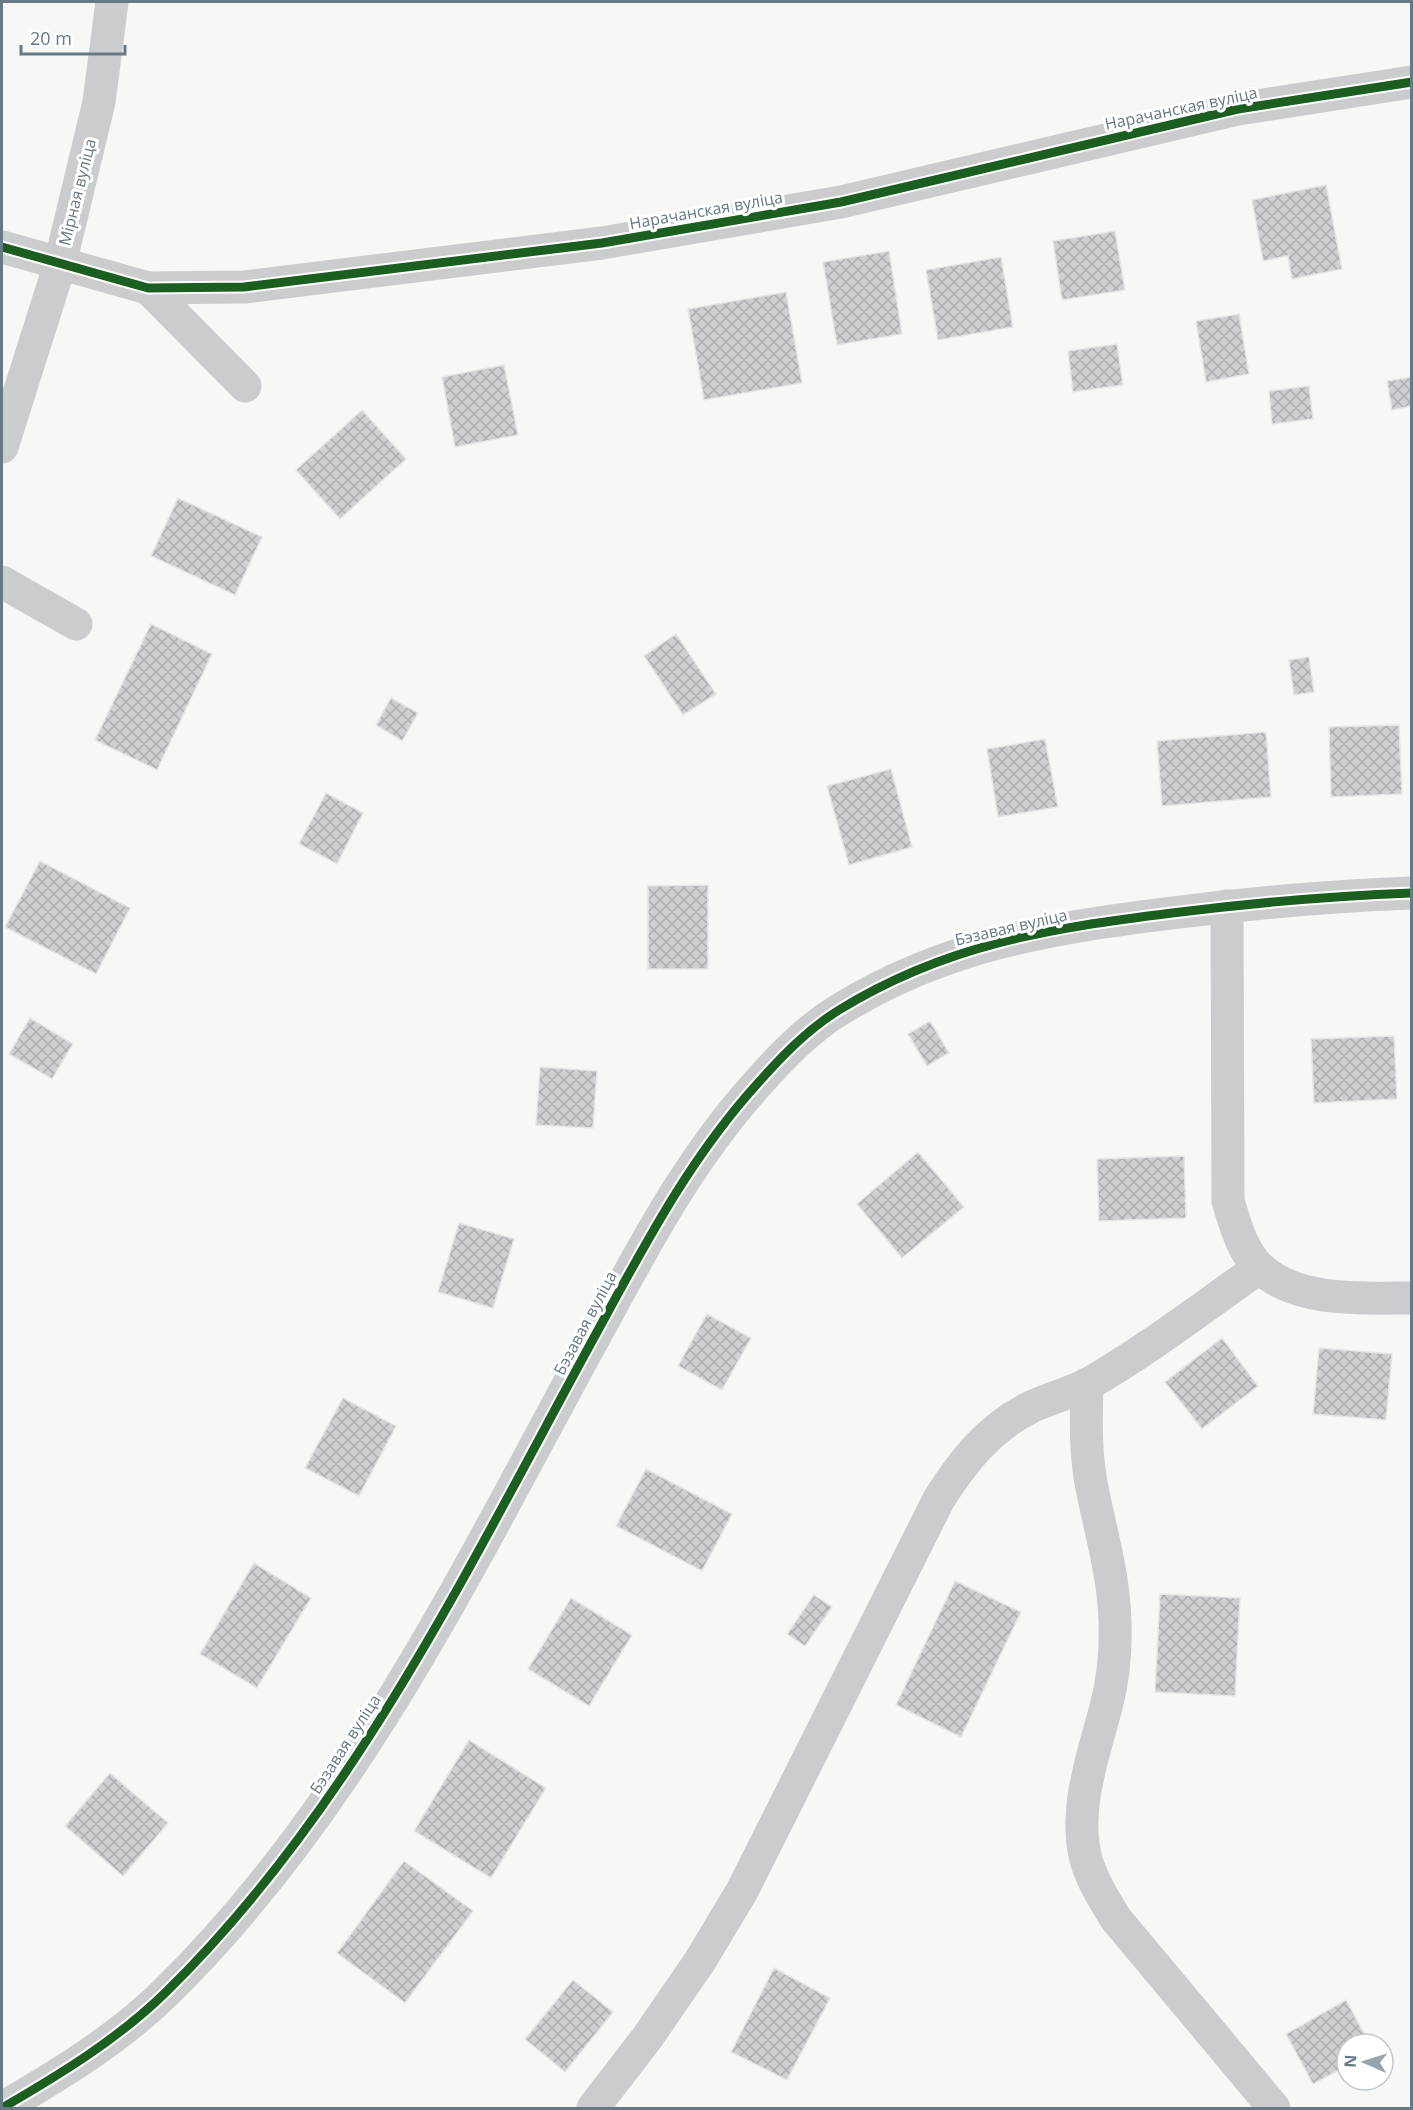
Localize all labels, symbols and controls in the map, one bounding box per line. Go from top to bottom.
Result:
scale bar [21,18,124,56]
text: 20 m [30,26,72,50]
street label: Нарачанская вуліца [1103,81,1259,135]
street label: Мірная вуліца [53,136,101,248]
street label: Нарачанская вуліца [628,186,784,234]
street label: Бэзавая вуліца [953,903,1069,951]
street label: Бэзавая вуліца [548,1267,622,1379]
street label: Бэзавая вуліца [305,1690,385,1798]
north arrow [1335,2032,1395,2092]
text: N [1339,2054,1361,2068]

